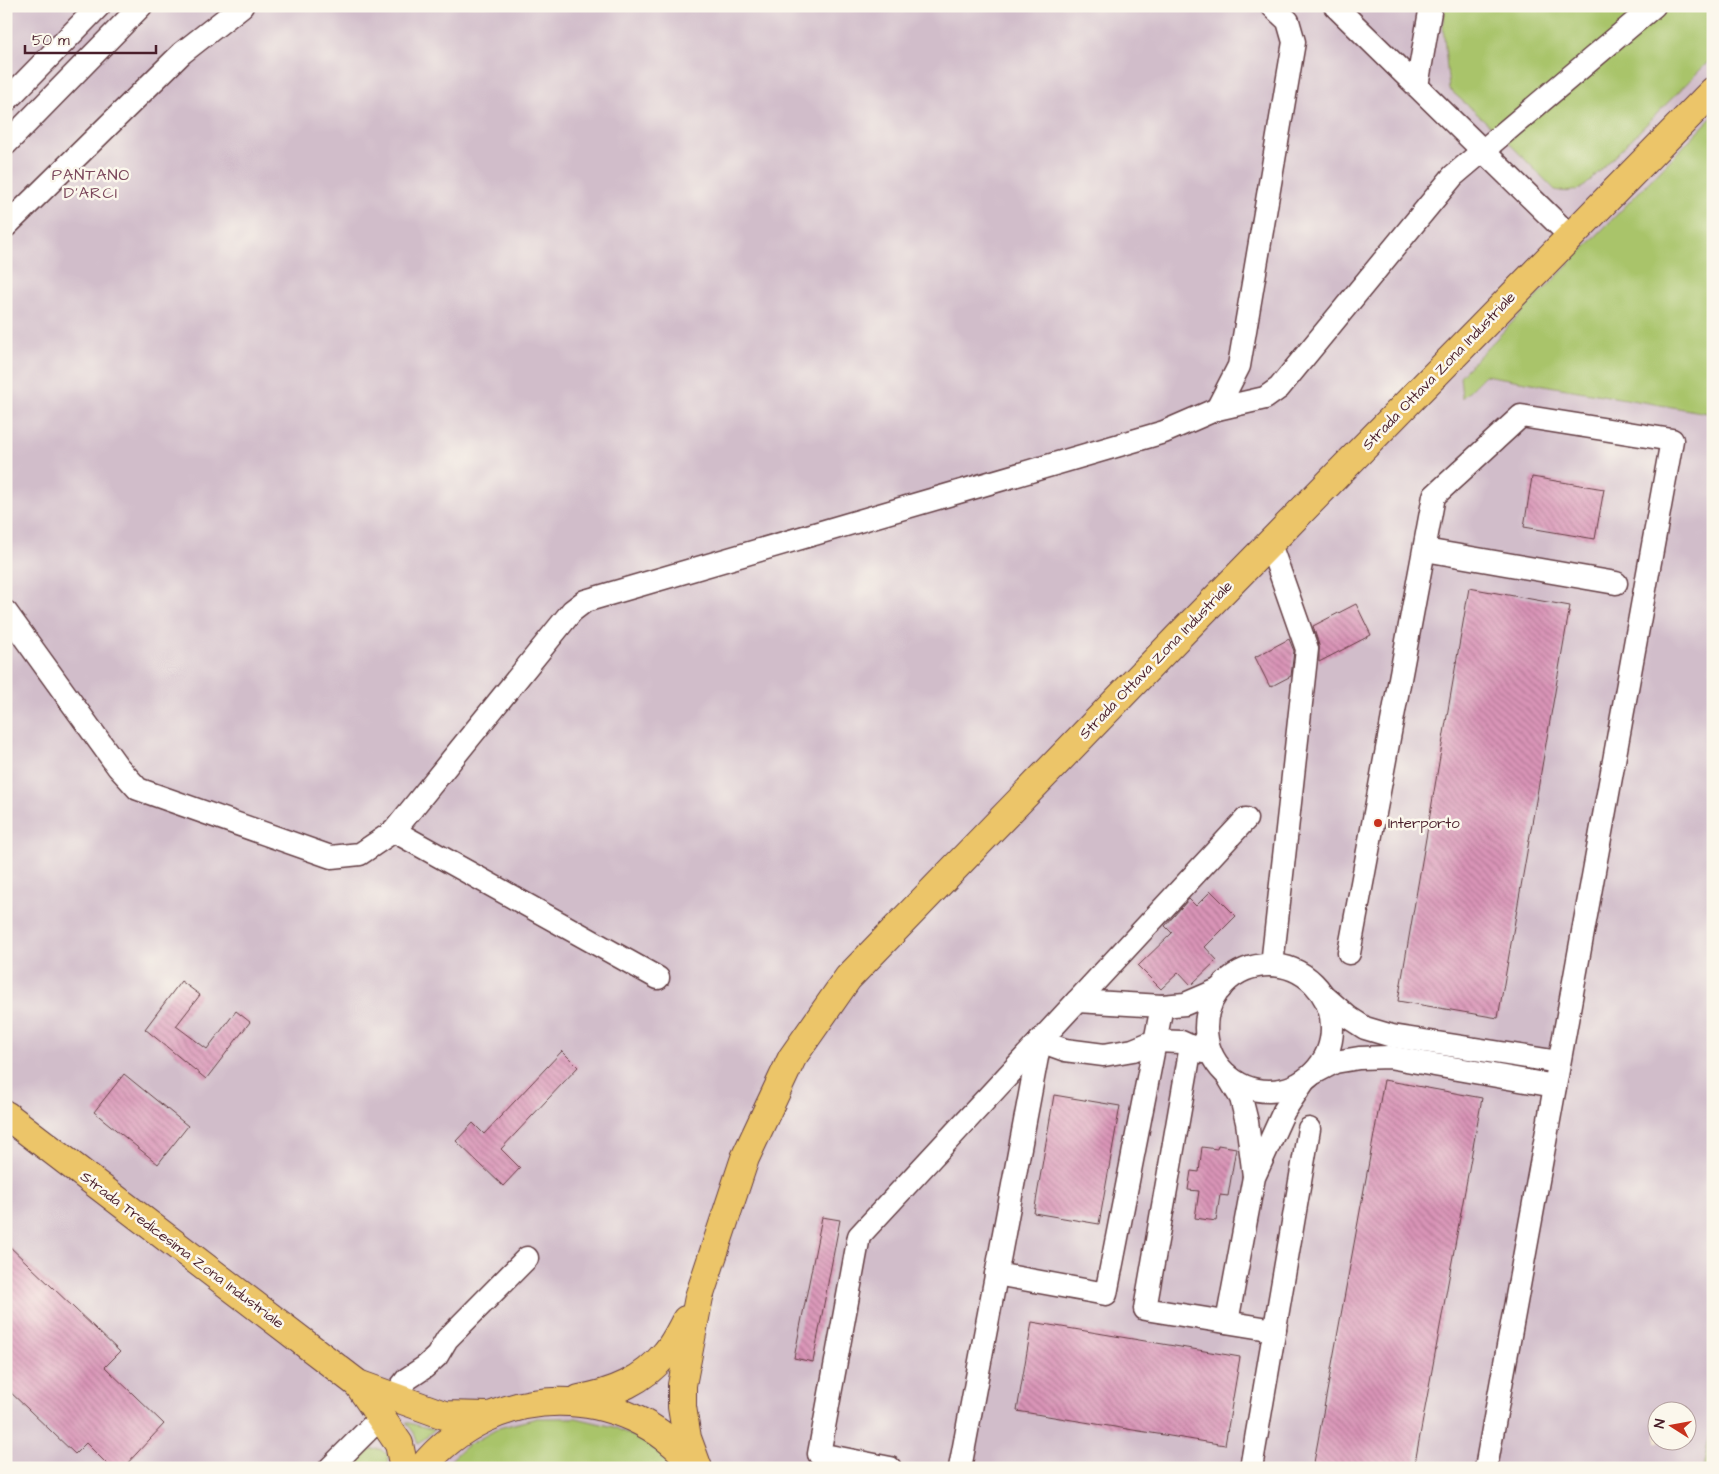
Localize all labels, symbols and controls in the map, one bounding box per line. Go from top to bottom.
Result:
scale bar [25,22,156,54]
text: 50 m [32,30,70,51]
district label: PANTANO D'ARCI [52,164,130,204]
street label: Strada Ottava Zona Industriale [1358,287,1520,455]
street label: Strada Ottava Zona Industriale [1075,576,1237,744]
place label: Interporto [1388,813,1460,834]
marker: Interporto [1372,817,1384,829]
street label: Strada Tredicesima Zona Industriale [76,1166,288,1334]
north arrow [1646,1402,1696,1452]
text: N [1650,1417,1671,1430]

